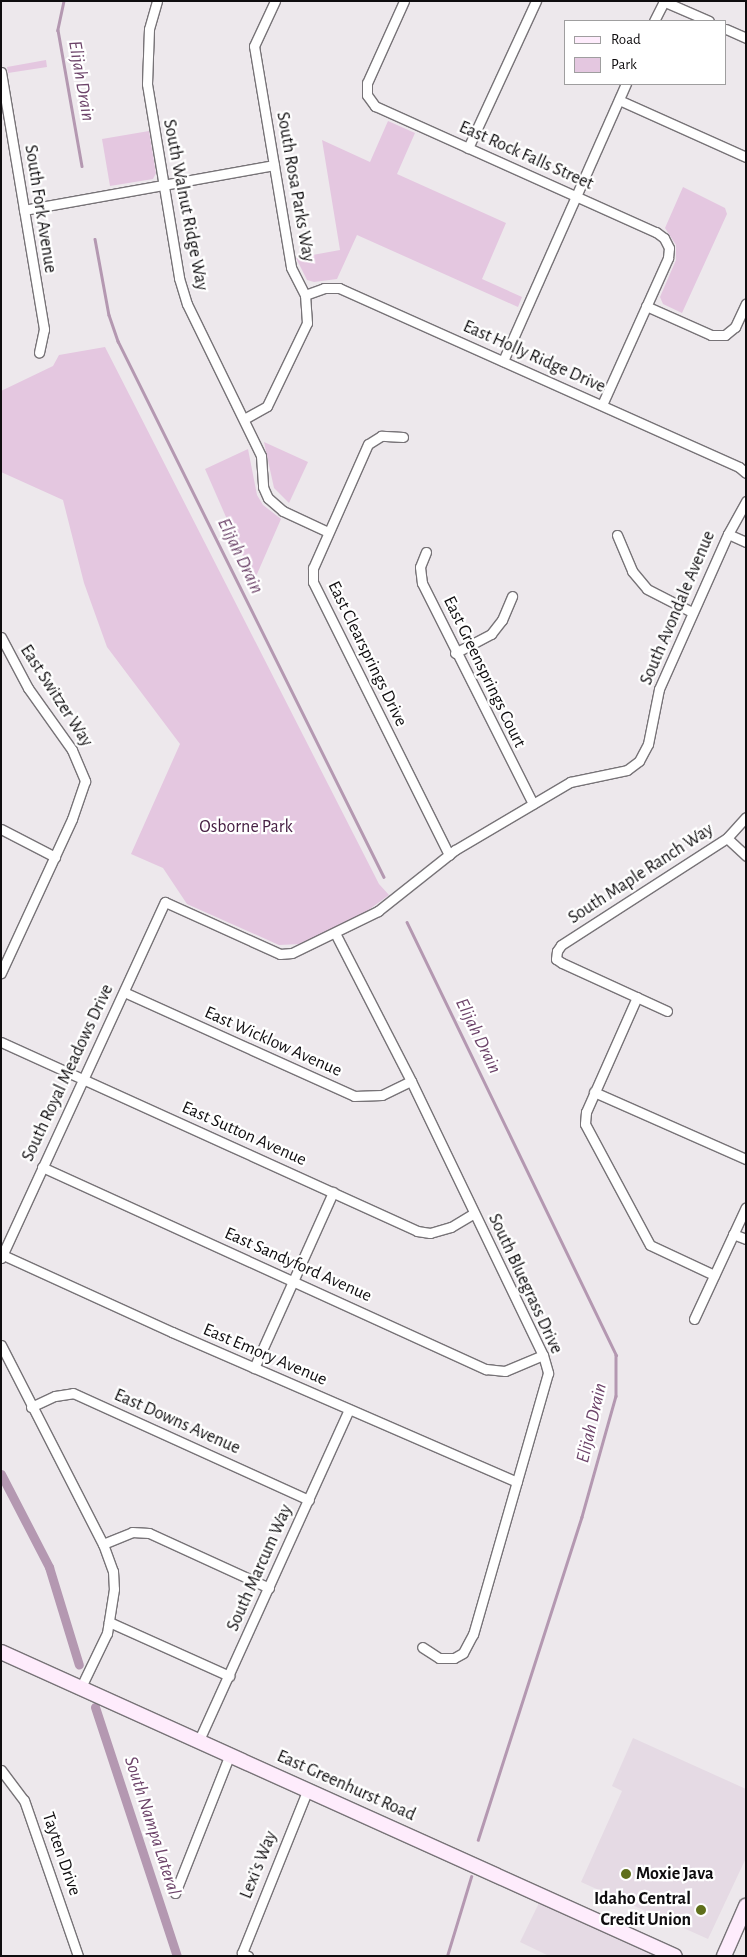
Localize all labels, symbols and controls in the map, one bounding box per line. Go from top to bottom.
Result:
legend [564,20,727,85]
text: Road [611,32,641,47]
water label: Elijah Drain [63,39,99,123]
text: Park [611,57,637,72]
street label: South Rosa Parks Way [271,110,319,264]
street label: East Rock Falls Street [455,117,597,195]
street label: South Walnut Ridge Way [158,118,212,292]
street label: South Fork Avenue [19,143,61,275]
street label: East Holly Ridge Drive [460,316,608,398]
water label: Elijah Drain [212,514,268,598]
street label: South Avondale Avenue [636,528,720,688]
street label: East Clearsprings Drive [322,578,412,730]
street label: East Greensprings Court [438,593,530,751]
street label: East Switzer Way [15,641,97,751]
park label: Osborne Park [199,816,293,838]
street label: South Maple Ranch Way [564,819,718,929]
street label: South Royal Meadows Drive [17,981,119,1165]
water label: Elijah Drain [450,994,506,1078]
street label: East Wicklow Avenue [201,1002,345,1082]
street label: East Sutton Avenue [178,1097,310,1171]
street label: South Bluegrass Drive [483,1211,567,1357]
street label: East Sandyford Avenue [221,1223,375,1307]
street label: East Emory Avenue [200,1319,330,1391]
water label: Elijah Drain [572,1381,612,1465]
street label: East Downs Avenue [111,1385,243,1459]
street label: South Marcum Way [222,1501,298,1635]
street label: East Greenhurst Road [273,1746,419,1826]
water label: South Nampa Lateral [119,1754,185,1898]
street label: Tayten Drive [37,1809,85,1899]
street label: Lexi's Way [236,1828,282,1902]
place label: Moxie Java [636,1863,714,1885]
marker: Moxie Java [620,1868,632,1880]
place label: Idaho Central Credit Union [594,1889,691,1932]
marker: Idaho Central Credit Union [695,1904,707,1916]

